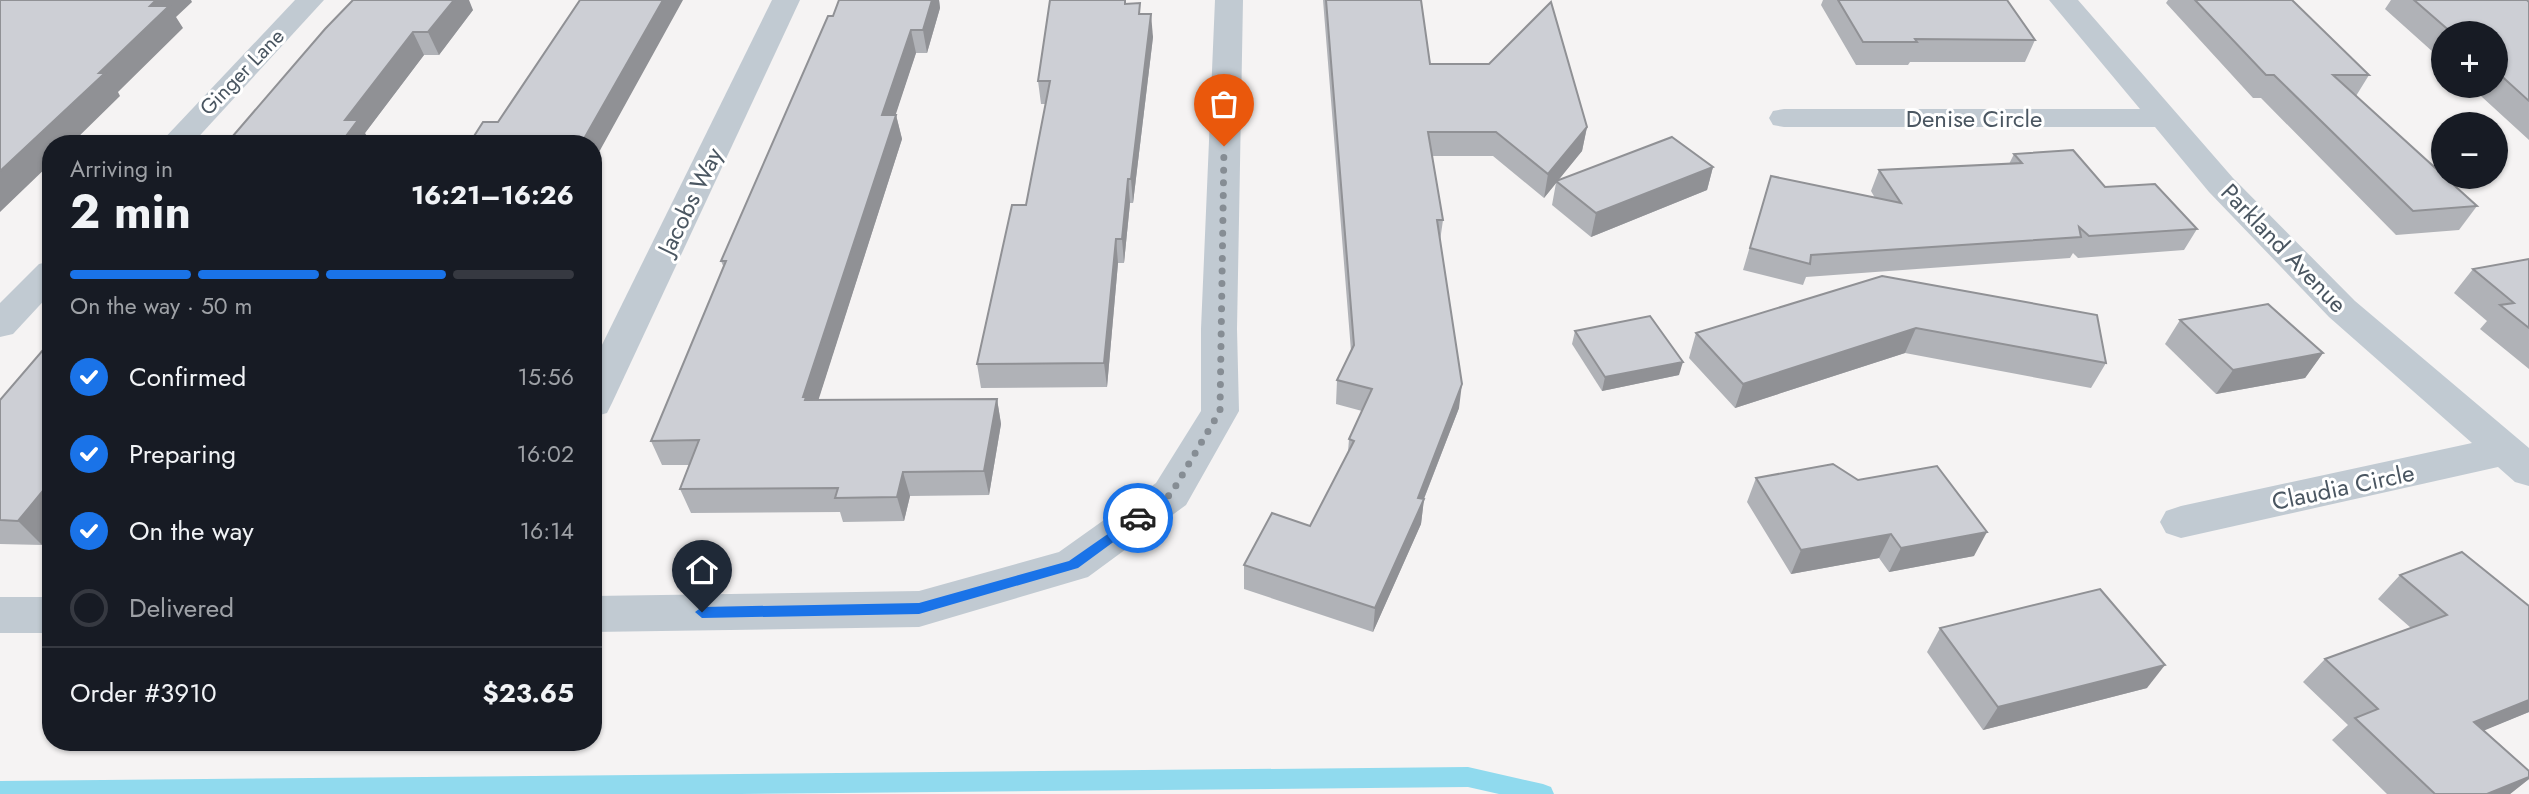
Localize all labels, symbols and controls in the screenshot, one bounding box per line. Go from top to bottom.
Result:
map controls [2431,21,2508,189]
button: + [2431,21,2508,98]
street label: Ginger Lane [193,22,291,122]
pin [1194,74,1254,146]
icon: bag [1205,85,1243,123]
street label: Denise Circle [1906,101,2042,136]
button: − [2431,112,2508,189]
street label: Jacobs Way [648,141,731,263]
text: Arriving in [70,152,173,186]
street label: Parkland Avenue [2213,175,2355,321]
text: 16:21–16:26 [411,176,574,214]
text: 2 min [70,179,191,245]
text: On the way · 50 m [70,289,253,323]
icon: check [70,358,108,396]
text: Confirmed [129,358,246,396]
text: 15:56 [518,360,574,394]
icon: check [70,435,108,473]
text: Preparing [129,435,236,473]
text: 16:02 [517,437,574,471]
street label: Claudia Circle [2269,455,2417,519]
courier [1103,483,1173,553]
icon: car [1119,499,1157,537]
icon: check [70,512,108,550]
text: On the way [129,512,254,550]
text: 16:14 [520,514,574,548]
pin [672,540,732,612]
icon: home [683,551,721,589]
text: Delivered [129,589,234,627]
text: Order #3910 [70,674,217,712]
text: $23.65 [482,674,574,712]

